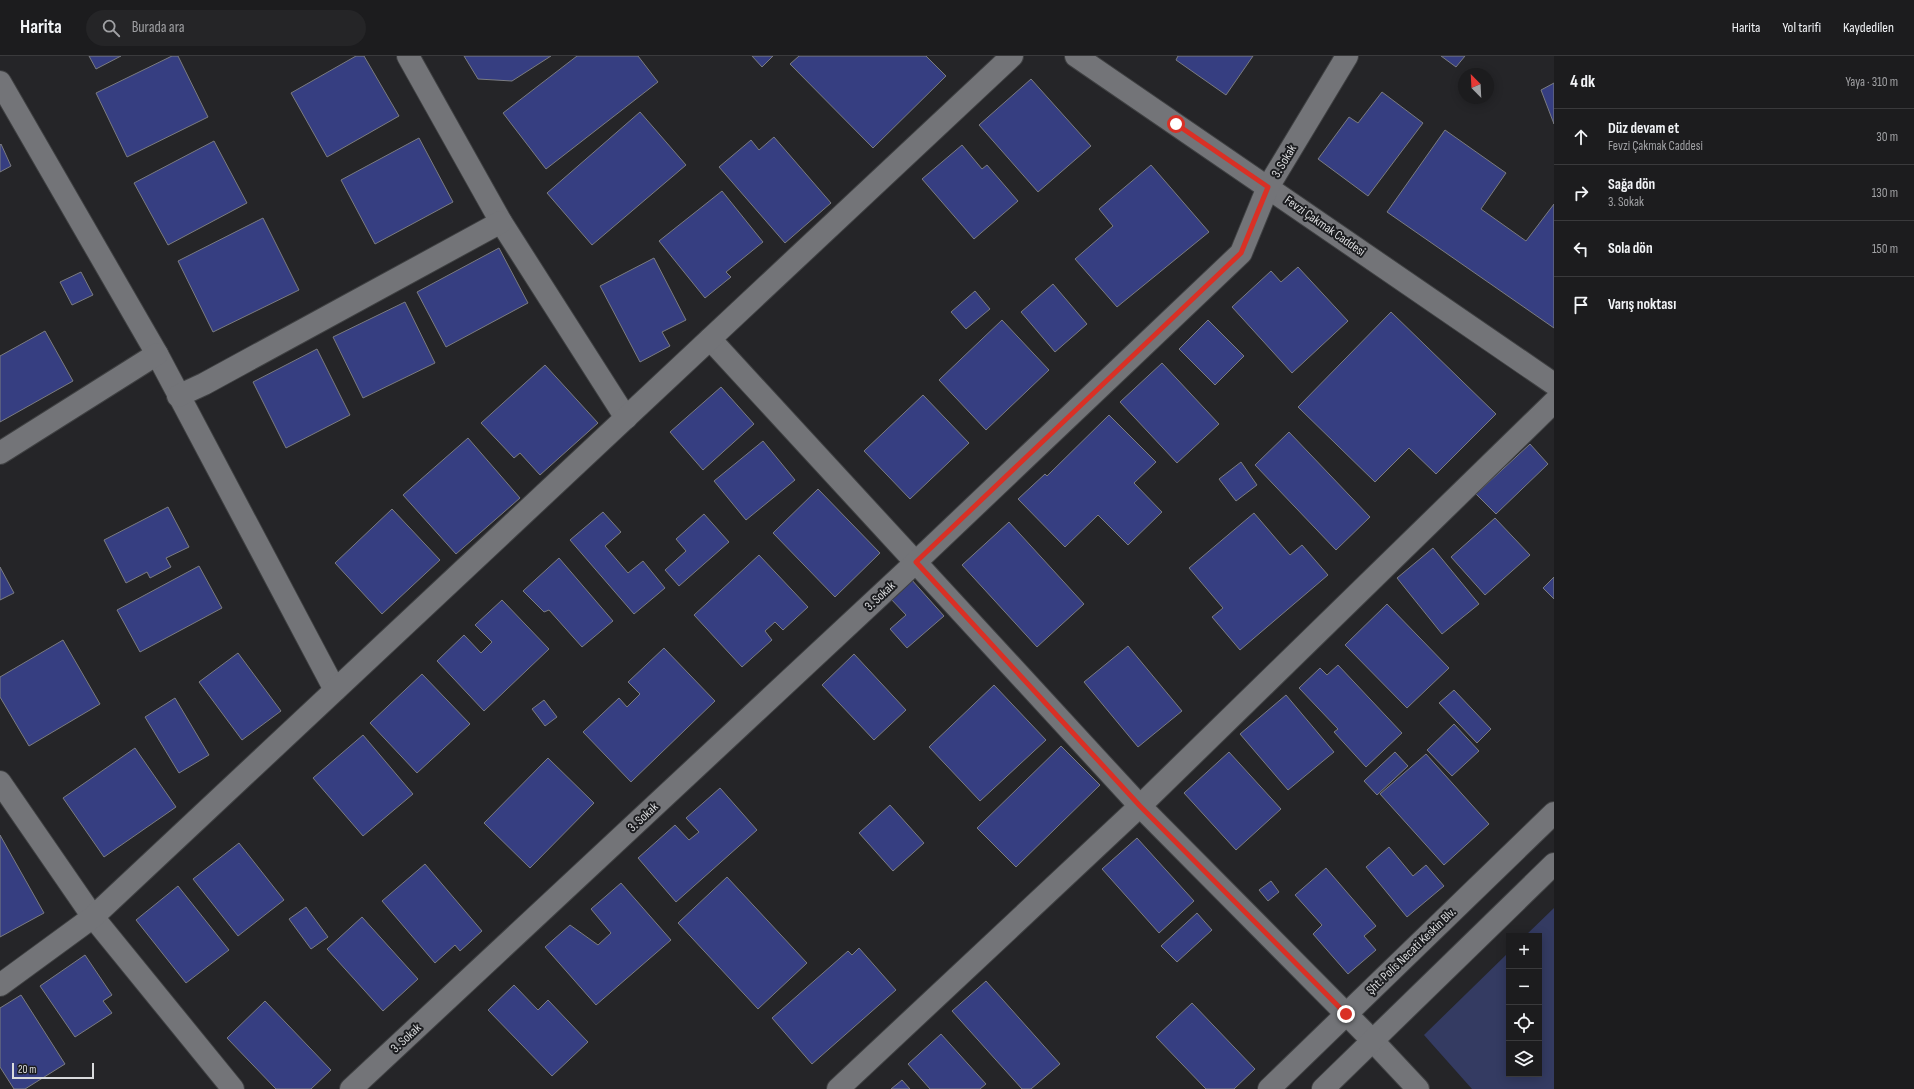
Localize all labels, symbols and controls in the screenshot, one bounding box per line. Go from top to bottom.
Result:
search box [86,10,366,46]
text: Harita [20,16,62,39]
icon: search [100,17,122,39]
text: Burada ara [132,18,184,37]
text: Harita [1732,19,1760,36]
text: Yol tarifi [1782,19,1821,36]
text: Kaydedilen [1843,19,1894,36]
north arrow [1458,68,1494,104]
text: 4 dk [1570,72,1595,92]
text: Yaya · 310 m [1845,74,1898,90]
route start [1167,115,1185,133]
text: Düz devam et [1608,119,1679,138]
icon: ahead [1570,126,1592,148]
text: 30 m [1876,129,1898,145]
text: Fevzi Çakmak Caddesi [1608,138,1703,154]
street label: 3. Sokak [1268,141,1300,180]
text: Sağa dön [1608,175,1655,194]
icon: right [1570,182,1592,204]
text: 130 m [1872,185,1898,201]
street label: Fevzi Çakmak Caddesi [1282,192,1368,260]
text: 3. Sokak [1608,194,1644,210]
icon: left [1570,238,1592,260]
text: Sola dön [1608,239,1653,258]
text: 150 m [1872,241,1898,257]
icon: arrive [1570,294,1592,316]
text: Varış noktası [1608,295,1676,314]
street label: 3. Sokak [861,578,899,614]
street label: 3. Sokak [624,799,662,835]
street label: Şht. Polis Necati Keskin Blv. [1363,904,1459,998]
map controls [1506,933,1542,1077]
button: + [1506,933,1542,969]
button: − [1506,969,1542,1005]
route end [1337,1005,1355,1023]
button: locate [1506,1005,1542,1041]
street label: 3. Sokak [387,1020,425,1056]
button: layers [1506,1041,1542,1077]
scale bar [12,1061,94,1080]
text: 20 m [18,1063,36,1076]

